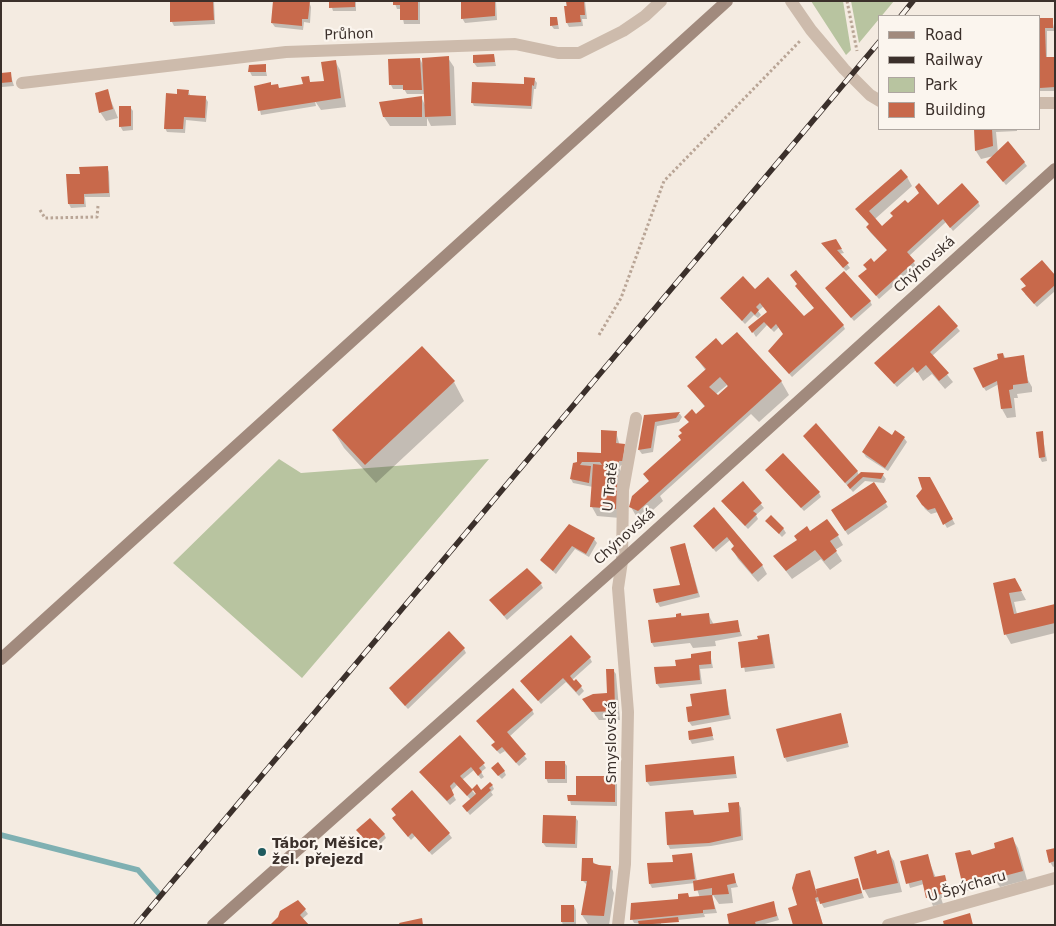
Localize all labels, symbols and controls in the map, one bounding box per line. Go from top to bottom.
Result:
legend [878,15,1041,130]
street label: Průhon [324,26,374,44]
text: Road [925,26,963,44]
text: Railway [925,51,983,69]
text: Park [925,76,957,94]
text: Building [925,101,986,119]
street label: Chýnovská [891,233,959,297]
street label: U Tratě [600,461,622,513]
street label: Chýnovská [591,505,659,569]
street label: Smyslovská [604,701,620,783]
place label: Tábor, Měšice, žel. přejezd [272,836,384,869]
marker: Tábor, Měšice, žel. přejezd [256,846,268,858]
street label: U Špýcharu [926,868,1008,906]

